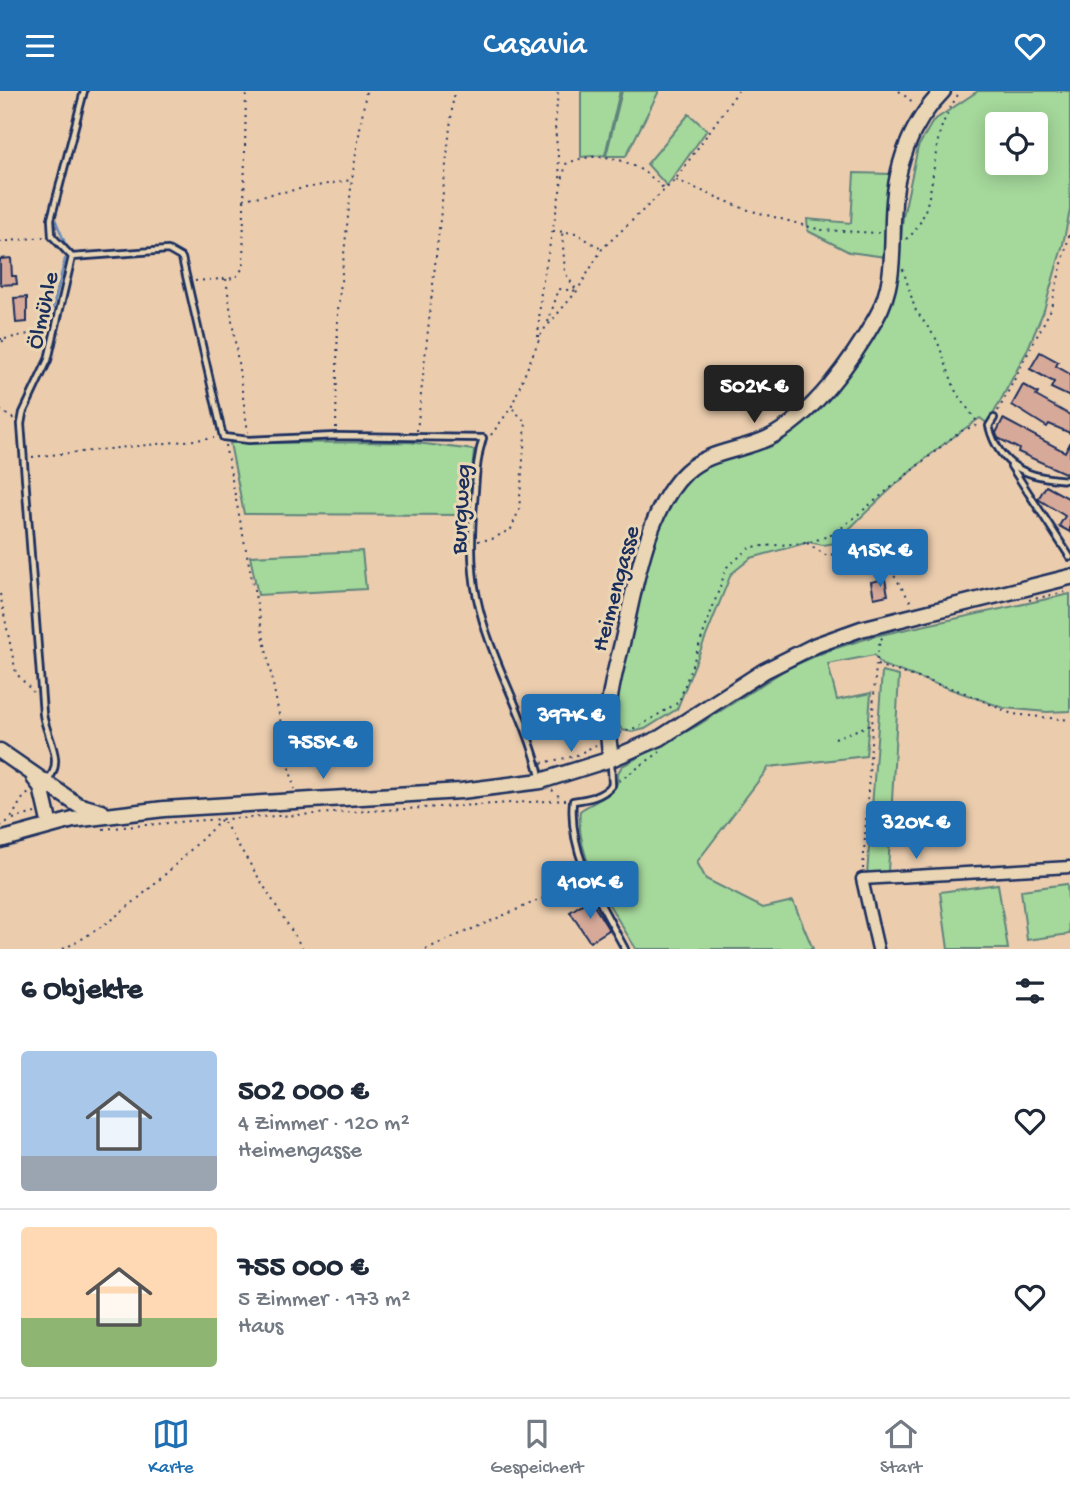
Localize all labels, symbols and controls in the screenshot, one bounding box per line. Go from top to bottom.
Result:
icon: menu [21,27,59,65]
text: Casavia [483,27,587,65]
icon: heart [1011,27,1049,65]
map controls [985,112,1048,175]
button: locate [985,112,1048,175]
street label: Ölmühle [21,269,68,352]
pin: 502K € [697,365,811,425]
text: 502K € [720,374,788,401]
street label: Burgweg [446,463,479,556]
street label: Heimengasse [587,522,648,655]
pin: 415K € [823,529,937,589]
text: 415K € [848,538,912,565]
pin: 397K € [514,695,628,754]
text: 397K € [537,703,605,730]
pin: 755K € [266,721,380,781]
text: 755K € [289,730,357,757]
pin: 320K € [859,801,973,861]
text: 320K € [882,810,950,837]
pin: 410K € [533,861,647,921]
text: 410K € [557,870,623,897]
icon: filters [1011,972,1049,1010]
text: 6 Objekte [21,974,143,1009]
text: 502 000 € [238,1076,369,1111]
icon: home [77,1079,161,1163]
icon: heart [1011,1102,1049,1140]
text: 4 Zimmer · 120 m² [238,1111,410,1138]
text: Heimengasse [238,1138,362,1165]
text: 755 000 € [238,1252,368,1287]
icon: home [77,1255,161,1339]
icon: heart [1011,1278,1049,1316]
text: 5 Zimmer · 173 m² [238,1287,410,1314]
text: Haus [238,1314,283,1341]
tab: Karte [148,1415,194,1480]
tab: Gespeichert [490,1415,583,1480]
tab: Start [880,1415,922,1480]

